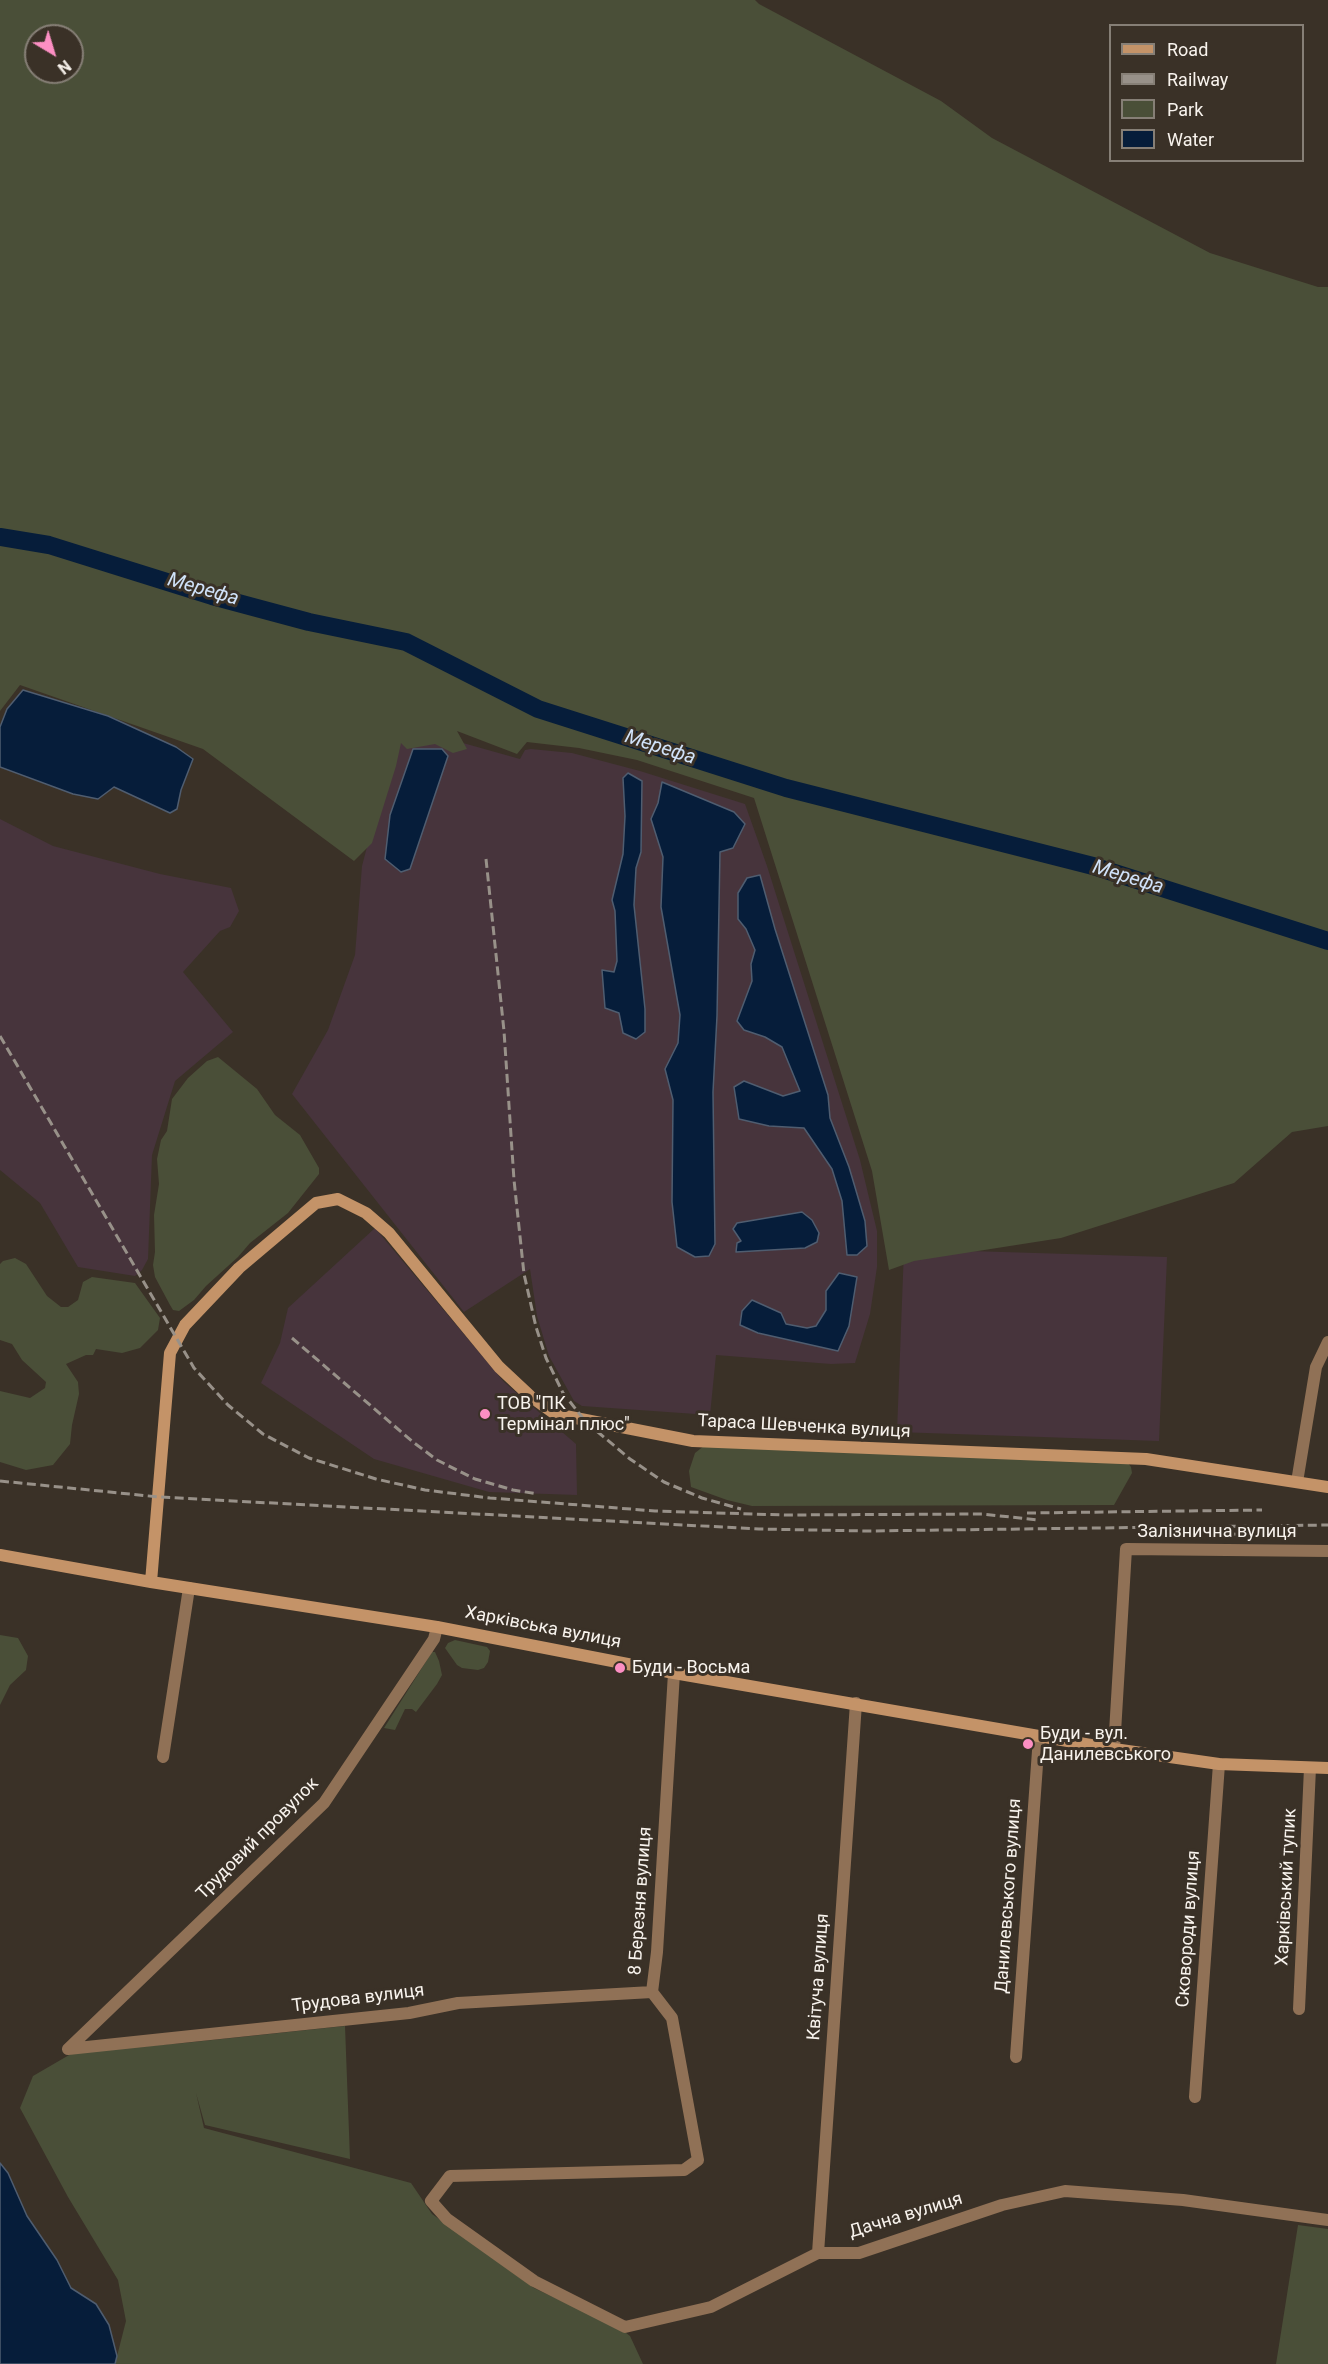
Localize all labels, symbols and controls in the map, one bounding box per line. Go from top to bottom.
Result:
north arrow [24,24,84,84]
legend [1109,24,1304,162]
text: Road [1167,39,1208,60]
text: N [54,56,74,78]
text: Railway [1167,69,1228,90]
text: Park [1167,99,1203,120]
text: Water [1167,129,1214,150]
water label: Мерефа [165,568,241,612]
water label: Мерефа [622,725,698,771]
water label: Мерефа [1090,856,1166,900]
place label: ТОВ "ПК Термінал плюс" [497,1393,630,1436]
marker: ТОВ "ПК Термінал плюс" [478,1407,492,1421]
street label: Тараса Шевченка вулиця [697,1411,911,1443]
street label: Залізнична вулиця [1137,1521,1297,1543]
street label: Харківська вулиця [463,1602,623,1654]
place label: Буди - Восьма [632,1657,750,1679]
marker: Буди - Восьма [613,1661,627,1675]
place label: Буди - вул. Данилевського [1040,1723,1171,1766]
marker: Буди - вул. Данилевського [1021,1737,1035,1751]
street label: Трудовий провулок [192,1773,324,1905]
street label: Данилевського вулиця [991,1798,1027,1994]
street label: Харківський тупик [1272,1808,1302,1966]
street label: 8 Березня вулиця [625,1826,657,1976]
street label: Сковороди вулиця [1173,1850,1205,2008]
street label: Квітуча вулиця [804,1913,834,2041]
street label: Трудова вулиця [291,1980,425,2018]
street label: Дачна вулиця [847,2188,965,2244]

